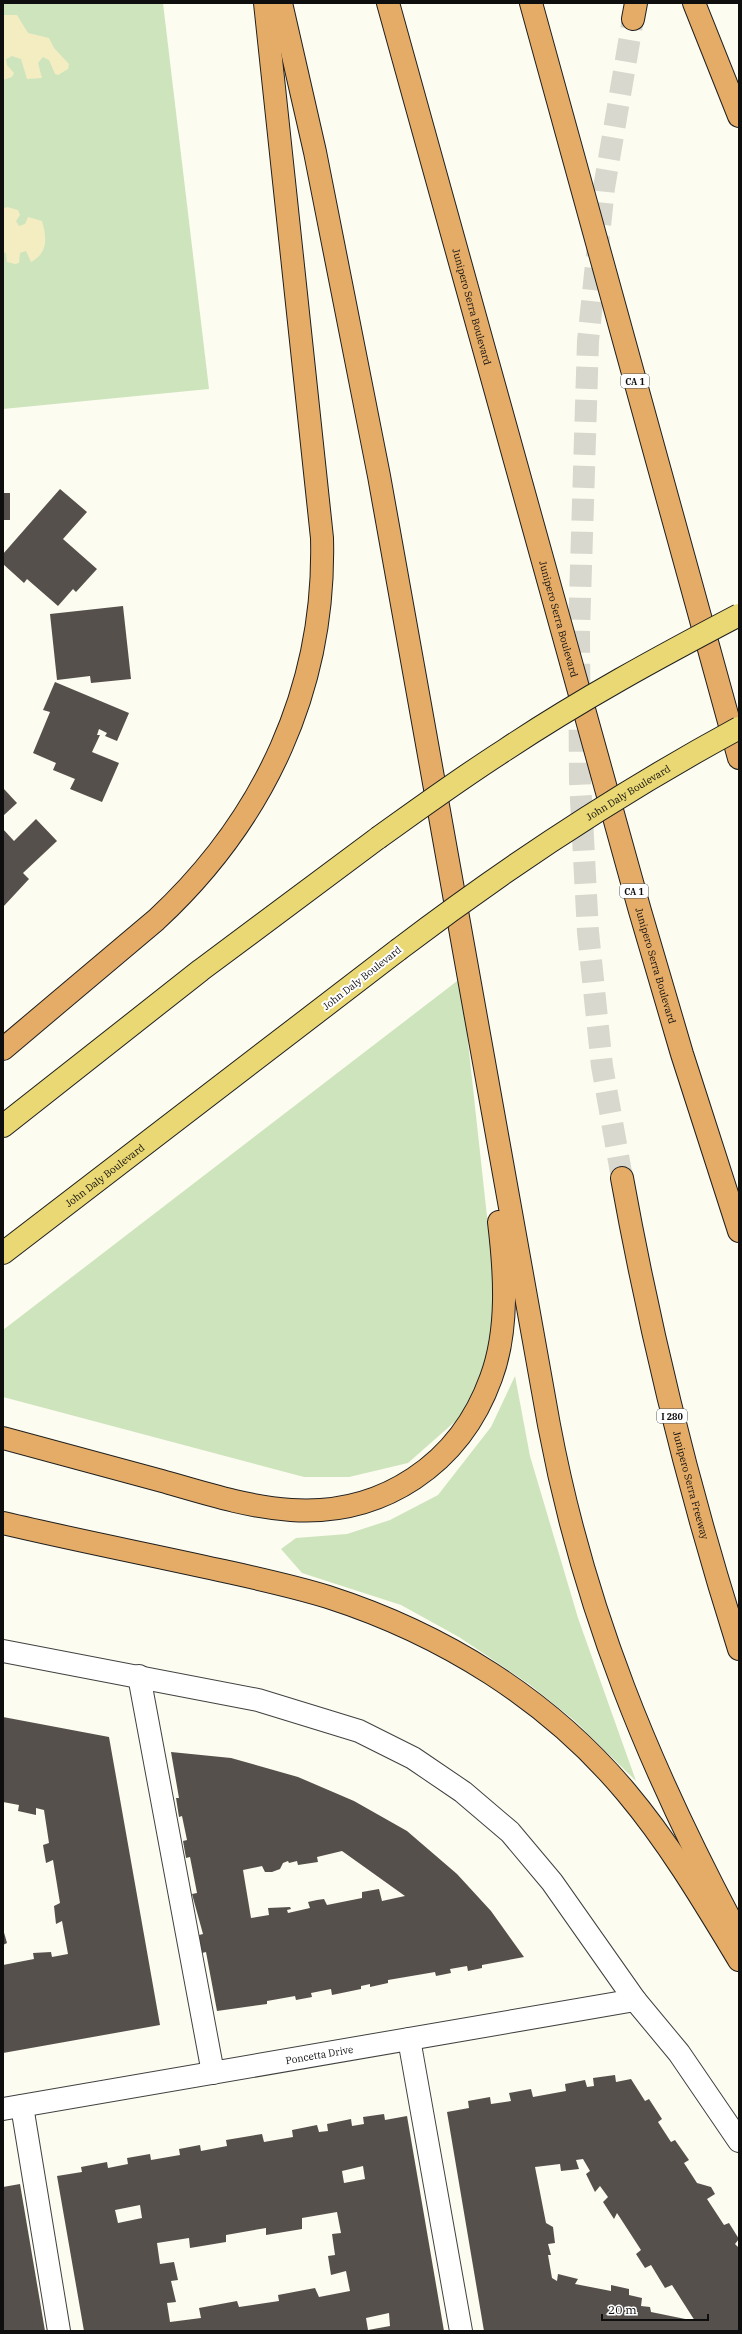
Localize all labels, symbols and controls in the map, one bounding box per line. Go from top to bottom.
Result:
street label: Junipero Serra Boulevard [450,247,495,366]
road number: CA 1 [621,374,649,388]
street label: Junipero Serra Boulevard [537,559,581,678]
street label: John Daly Boulevard [583,762,673,823]
road number: CA 1 [620,884,648,898]
street label: Junipero Serra Boulevard [633,906,679,1025]
street label: John Daly Boulevard [320,943,404,1013]
street label: John Daly Boulevard [62,1141,147,1210]
road number: I 280 [657,1409,687,1423]
street label: Junipero Serra Freeway [671,1430,712,1542]
street label: Poncetta Drive [284,2042,354,2067]
scale bar [602,2296,708,2322]
text: 20 m [608,2302,637,2317]

